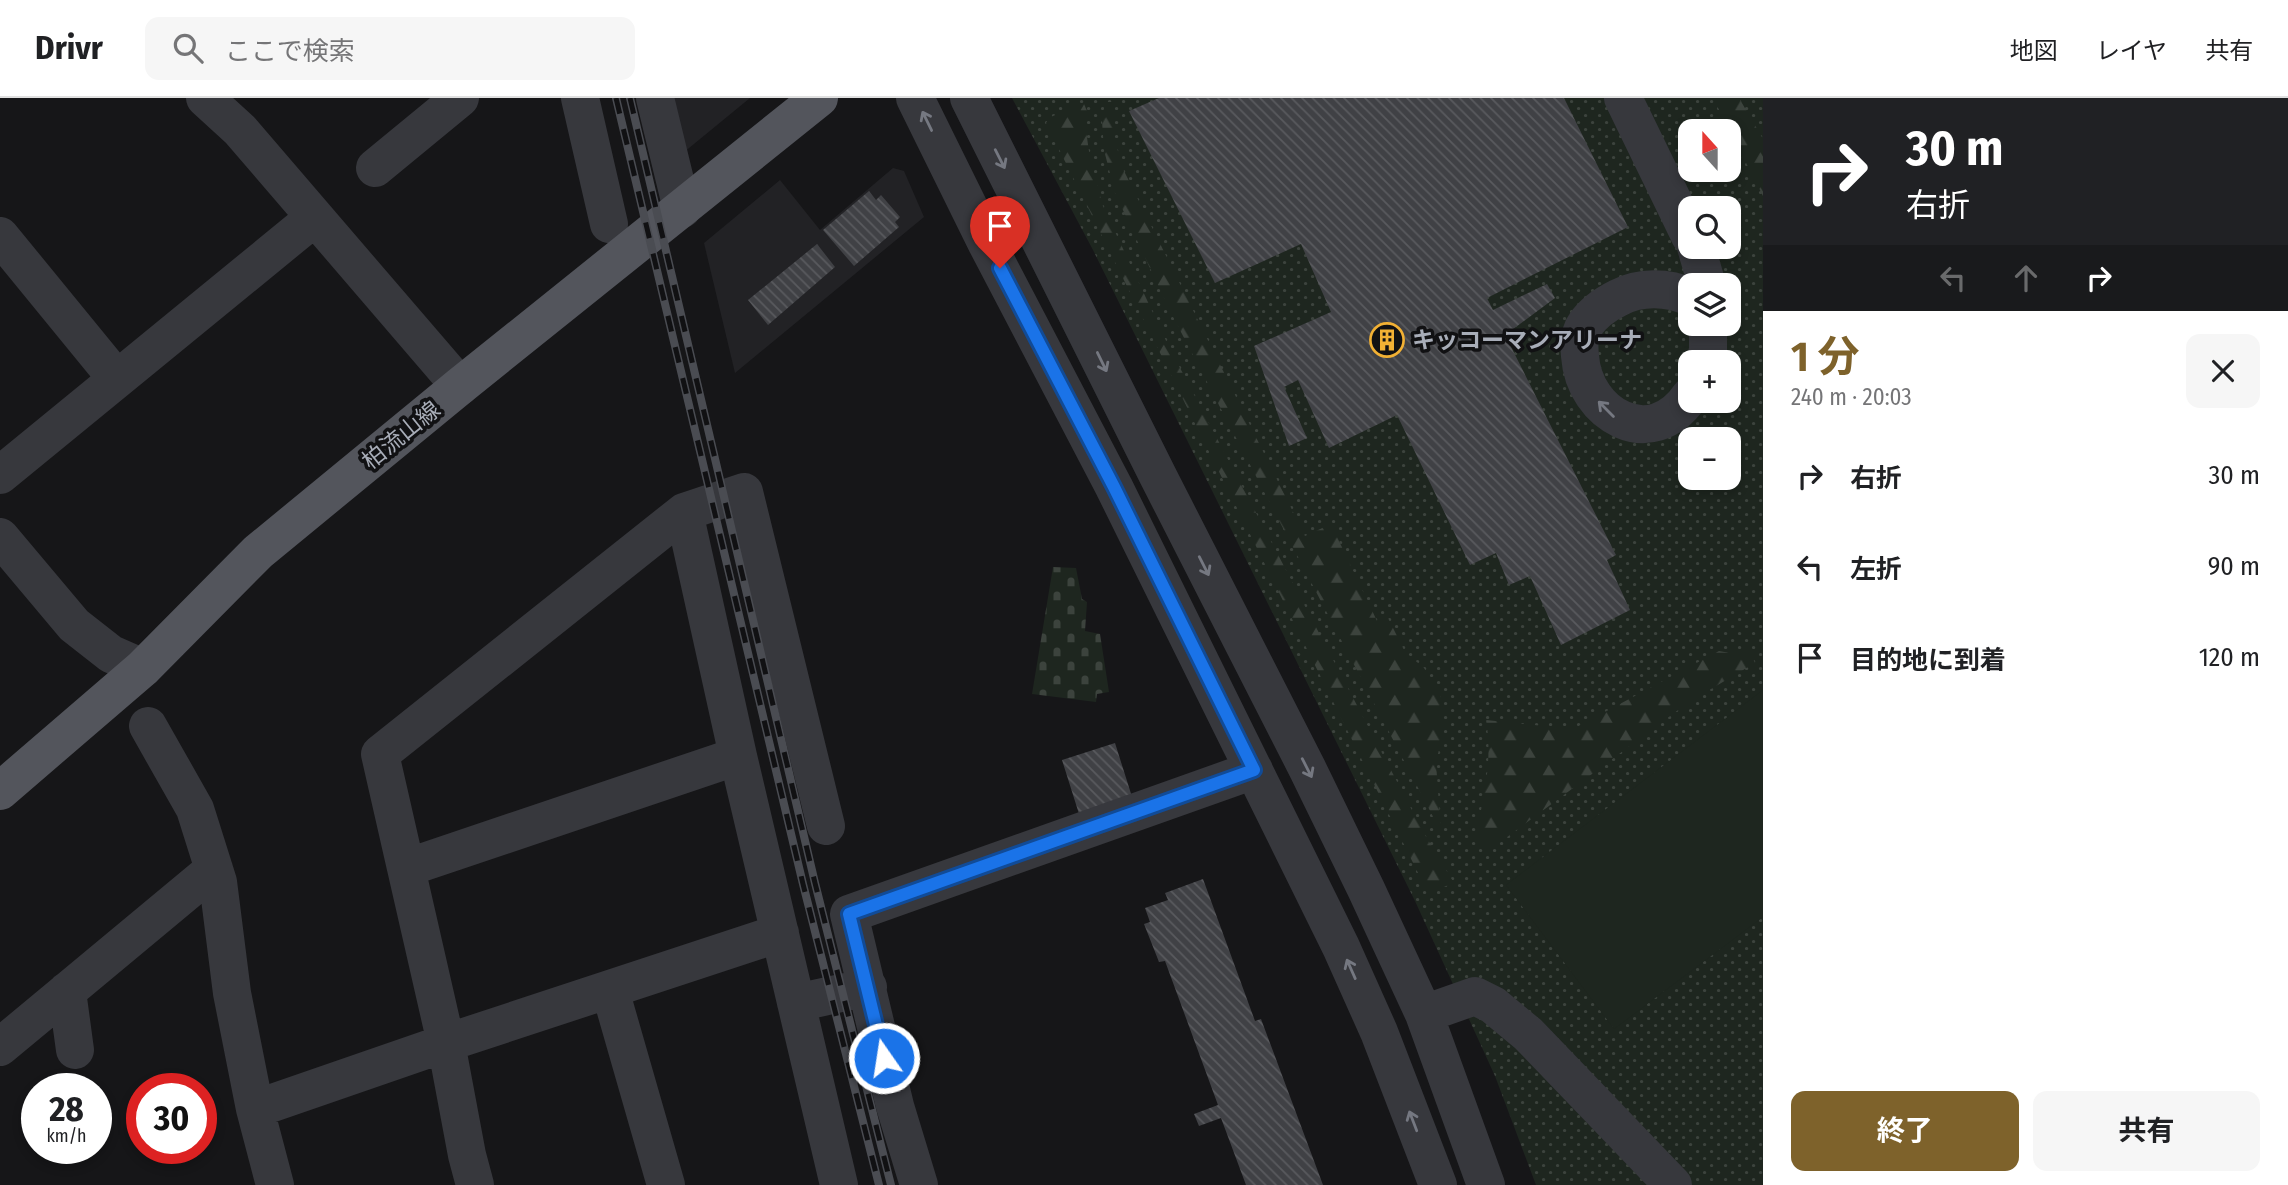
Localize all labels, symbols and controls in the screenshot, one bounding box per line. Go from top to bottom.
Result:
search box [145,17,635,80]
text: Drivr [35,28,103,68]
icon: search [169,29,207,67]
text: ここで検索 [225,36,355,67]
text: 地図 [2010,37,2058,65]
text: レイヤ [2096,37,2167,65]
text: 共有 [2205,37,2253,65]
one-way arrow [919,111,933,132]
north arrow [1678,119,1741,182]
map controls [1678,119,1741,490]
text: 30 m [1906,119,2004,178]
icon: right [1791,126,1882,217]
one-way arrow [994,148,1007,169]
text: 右折 [1906,186,1970,224]
pin [970,196,1030,268]
button: search [1678,196,1741,259]
icon: arrive [981,207,1019,245]
icon: left [1934,259,1972,297]
icon: ahead [2007,259,2045,297]
icon: right [2080,259,2118,297]
button: layers [1678,273,1741,336]
building icon: キッコーマンアリーナ [1368,321,1406,359]
place label: キッコーマンアリーナ [1412,326,1642,354]
text: 1 分 [1791,332,1860,382]
button: close [2186,334,2260,408]
button: + [1678,350,1741,413]
one-way arrow [1096,351,1109,372]
text: 240 m · 20:03 [1791,383,1912,411]
street label: 柏流山線 [356,395,446,475]
one-way arrow [1598,400,1615,417]
button: − [1678,427,1741,490]
icon: right [1791,457,1829,495]
text: 30 m [2209,460,2260,491]
text: 右折 [1850,463,1902,494]
icon: left [1791,548,1829,586]
text: 90 m [2208,551,2260,582]
text: 左折 [1850,554,1902,585]
one-way arrow [1197,555,1211,576]
icon: arrive [1791,639,1829,677]
text: 120 m [2199,642,2260,673]
text: 目的地に到着 [1850,645,2006,676]
one-way arrow [1301,757,1315,778]
one-way arrow [1344,959,1357,980]
position arrow [847,1021,921,1095]
speed limit sign: 30 [126,1073,217,1164]
text: 28 [49,1088,84,1130]
button: 終了 [1791,1091,2019,1171]
button: 共有 [2033,1091,2260,1171]
one-way arrow [1406,1111,1419,1133]
text: km/h [46,1125,87,1147]

